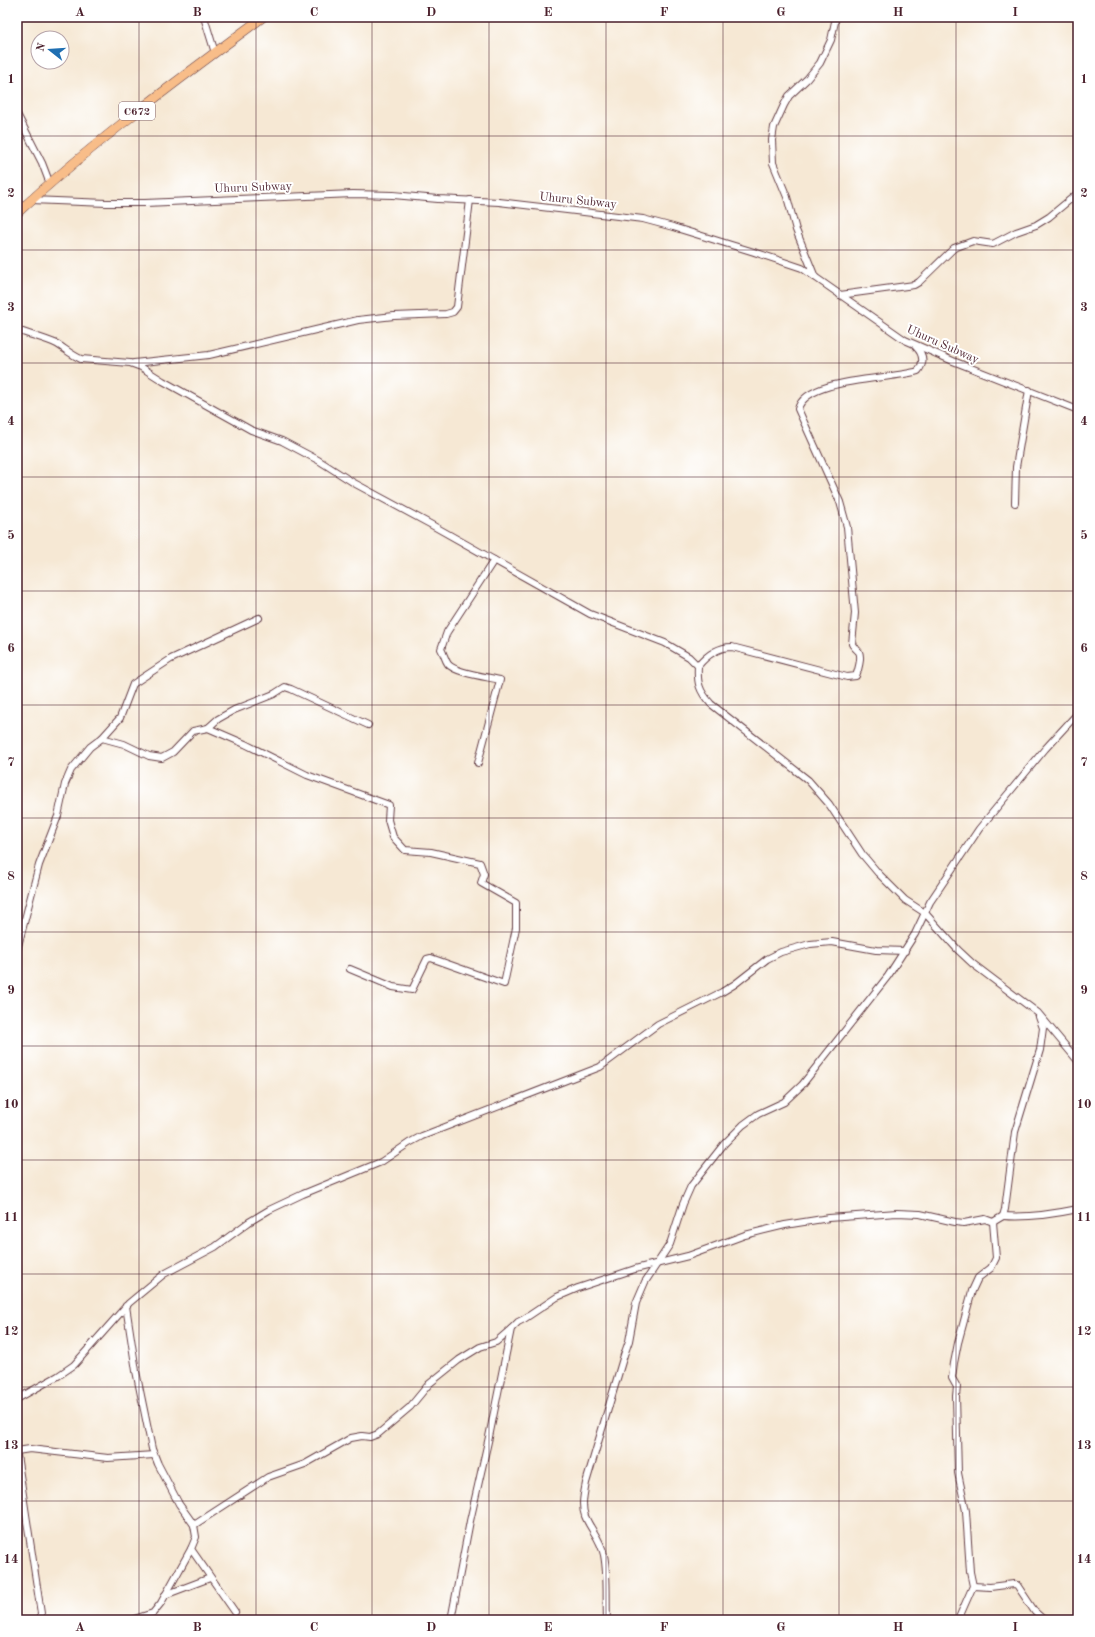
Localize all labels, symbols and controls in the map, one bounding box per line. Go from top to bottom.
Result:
text: A [75,6,85,19]
text: B [192,6,202,19]
text: C [310,6,318,19]
text: D [426,6,436,19]
text: E [544,6,553,19]
text: F [660,6,669,19]
text: G [776,6,786,19]
text: H [893,6,904,19]
text: I [1012,6,1018,19]
north arrow [30,30,70,70]
text: N [35,41,49,53]
text: 1 [7,73,15,86]
text: 1 [1080,73,1088,86]
road number: C672 [119,102,155,120]
street label: Uhuru Subway [214,181,293,195]
text: 2 [7,187,15,200]
text: 2 [1080,187,1088,200]
street label: Uhuru Subway [539,191,618,211]
text: 3 [7,301,15,314]
text: 3 [1080,301,1088,314]
street label: Uhuru Subway [905,324,981,366]
text: 4 [7,415,15,428]
text: 4 [1080,415,1088,428]
text: 5 [7,529,15,542]
text: 5 [1080,529,1088,542]
text: 6 [7,642,15,655]
text: 6 [1080,642,1088,655]
text: 7 [7,756,15,769]
text: 7 [1080,756,1088,769]
text: 8 [7,870,15,883]
text: 8 [1080,870,1088,883]
text: 9 [7,984,15,997]
text: 9 [1080,984,1088,997]
text: 10 [3,1098,19,1111]
text: 10 [1076,1098,1092,1111]
text: 11 [3,1211,19,1224]
text: 11 [1076,1211,1092,1224]
text: 12 [3,1325,19,1338]
text: 12 [1076,1325,1092,1338]
text: 13 [3,1439,19,1452]
text: 13 [1076,1439,1092,1452]
text: 14 [3,1553,19,1566]
text: 14 [1076,1553,1092,1566]
text: A [75,1621,85,1634]
text: B [192,1621,202,1634]
text: C [310,1621,318,1634]
text: D [426,1621,436,1634]
text: E [544,1621,553,1634]
text: F [660,1621,669,1634]
text: G [776,1621,786,1634]
text: H [893,1621,904,1634]
text: I [1012,1621,1018,1634]

